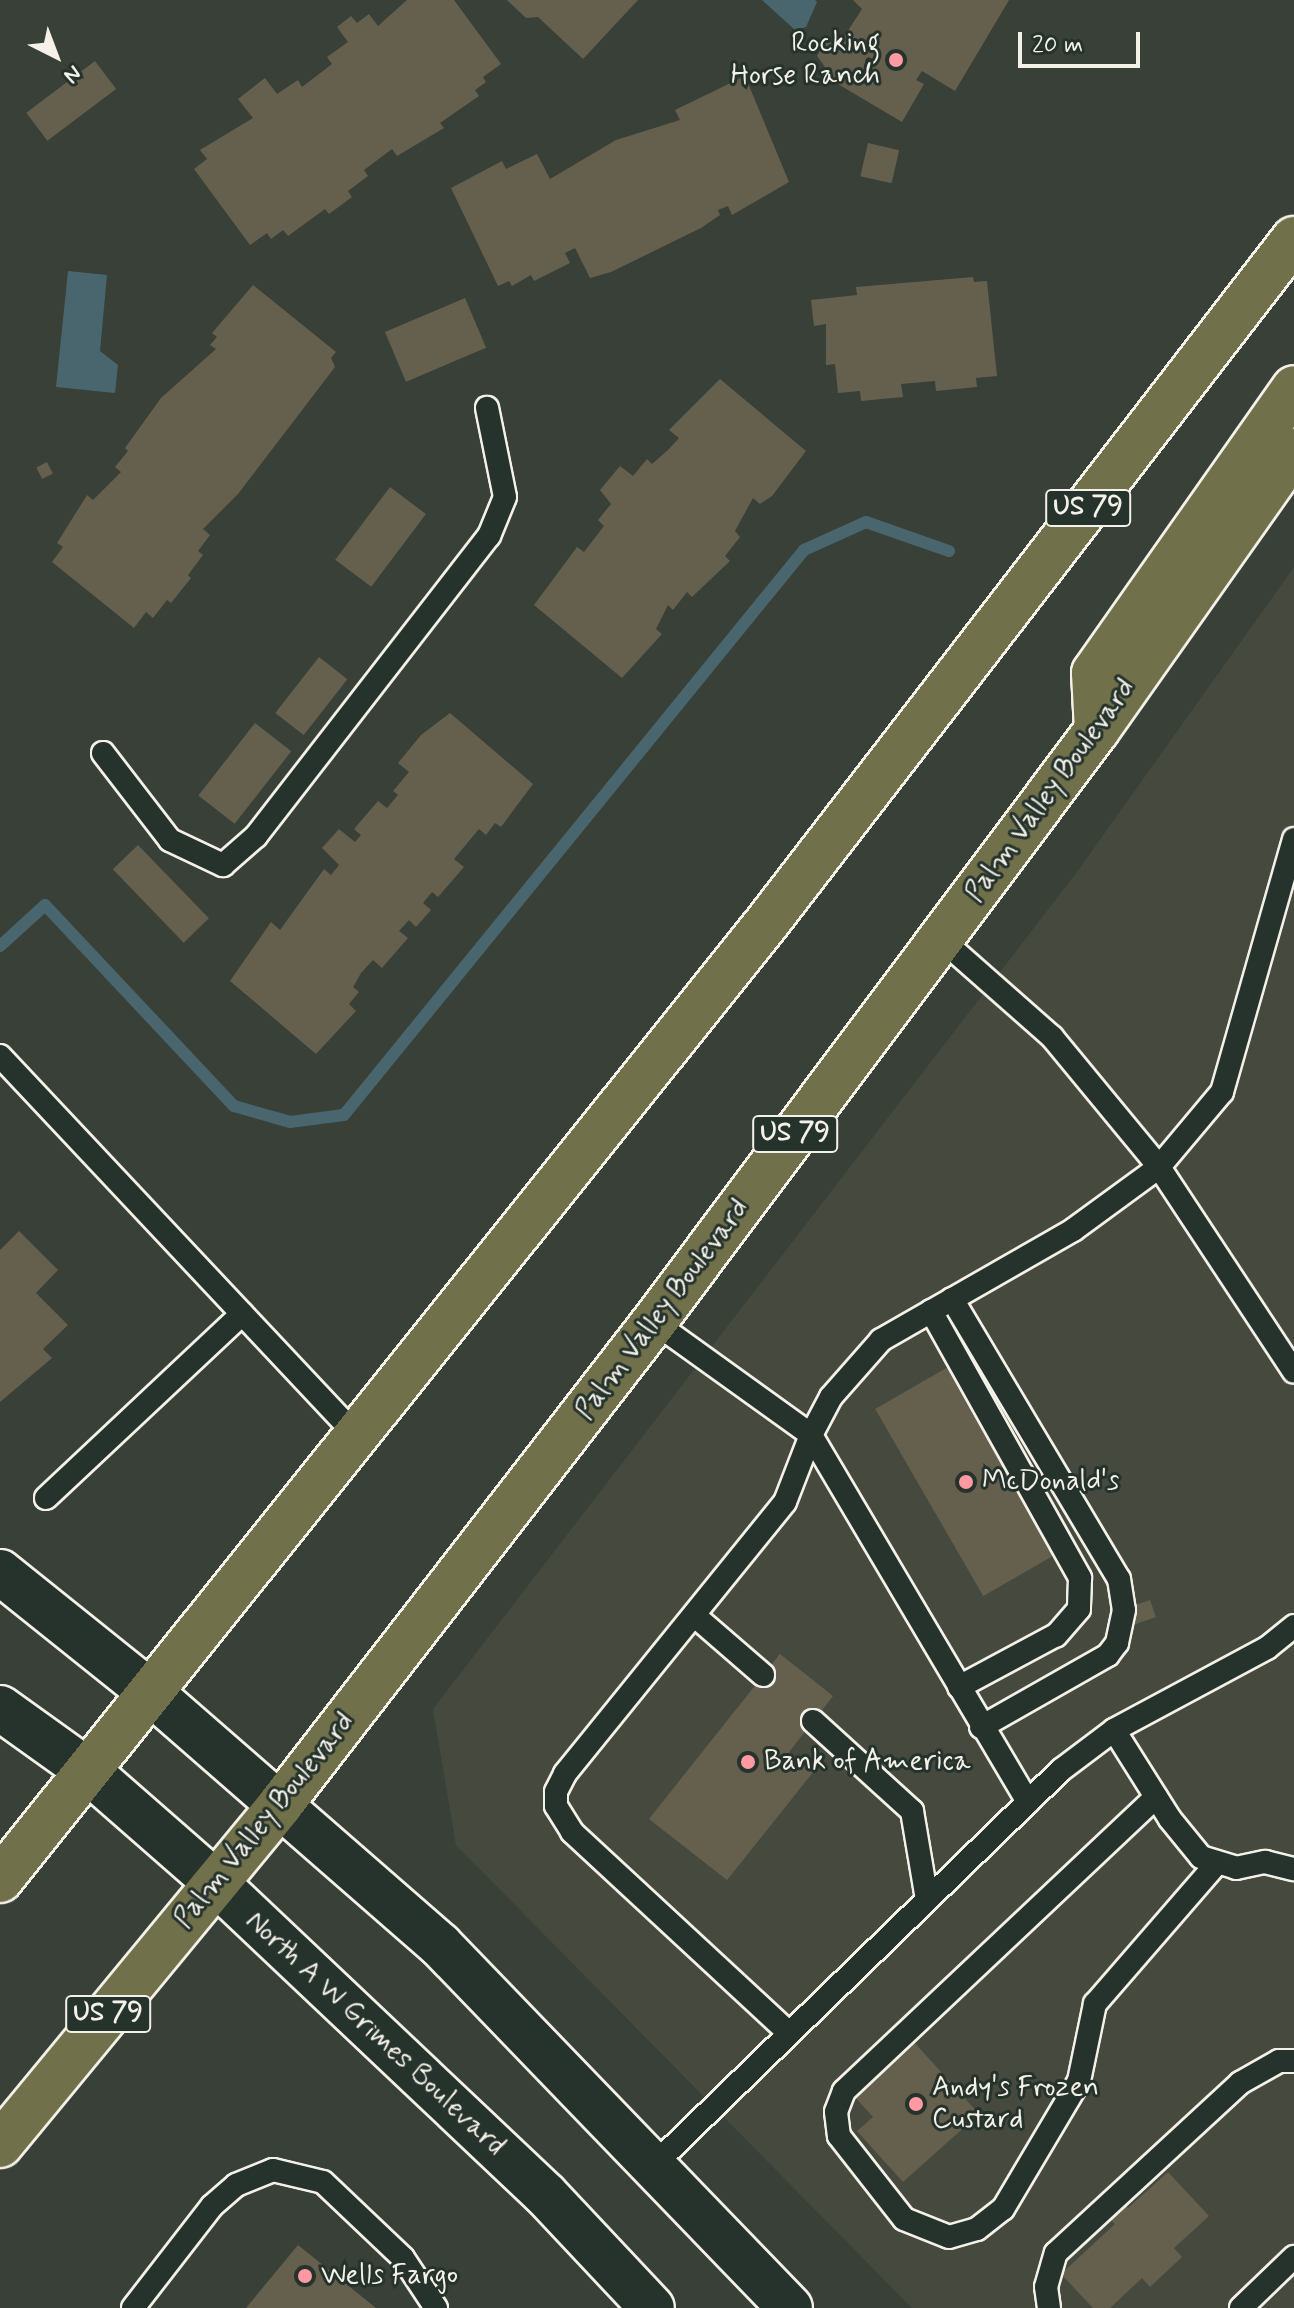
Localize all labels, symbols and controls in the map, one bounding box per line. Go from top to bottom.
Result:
north arrow [16,16,96,96]
scale bar [1022,16,1144,66]
place label: Rocking Horse Ranch [733,27,880,93]
text: 20 m [1032,30,1083,61]
marker: Rocking Horse Ranch [887,51,905,69]
text: N [57,59,87,89]
road number: US 79 [1044,486,1132,530]
street label: Palm Valley Boulevard [960,674,1142,908]
road number: US 79 [751,1112,839,1156]
street label: Palm Valley Boulevard [570,1194,756,1426]
place label: McDonald's [982,1465,1119,1499]
marker: McDonald's [957,1473,975,1491]
street label: Palm Valley Boulevard [169,1708,361,1934]
place label: Bank of America [764,1745,962,1779]
marker: Bank of America [739,1753,757,1771]
street label: North A W Grimes Boulevard [239,1905,511,2163]
road number: US 79 [64,1992,152,2036]
place label: Andy's Frozen Custard [932,2071,1098,2137]
marker: Andy's Frozen Custard [907,2095,925,2113]
place label: Wells Fargo [321,2259,456,2293]
marker: Wells Fargo [296,2267,314,2285]

